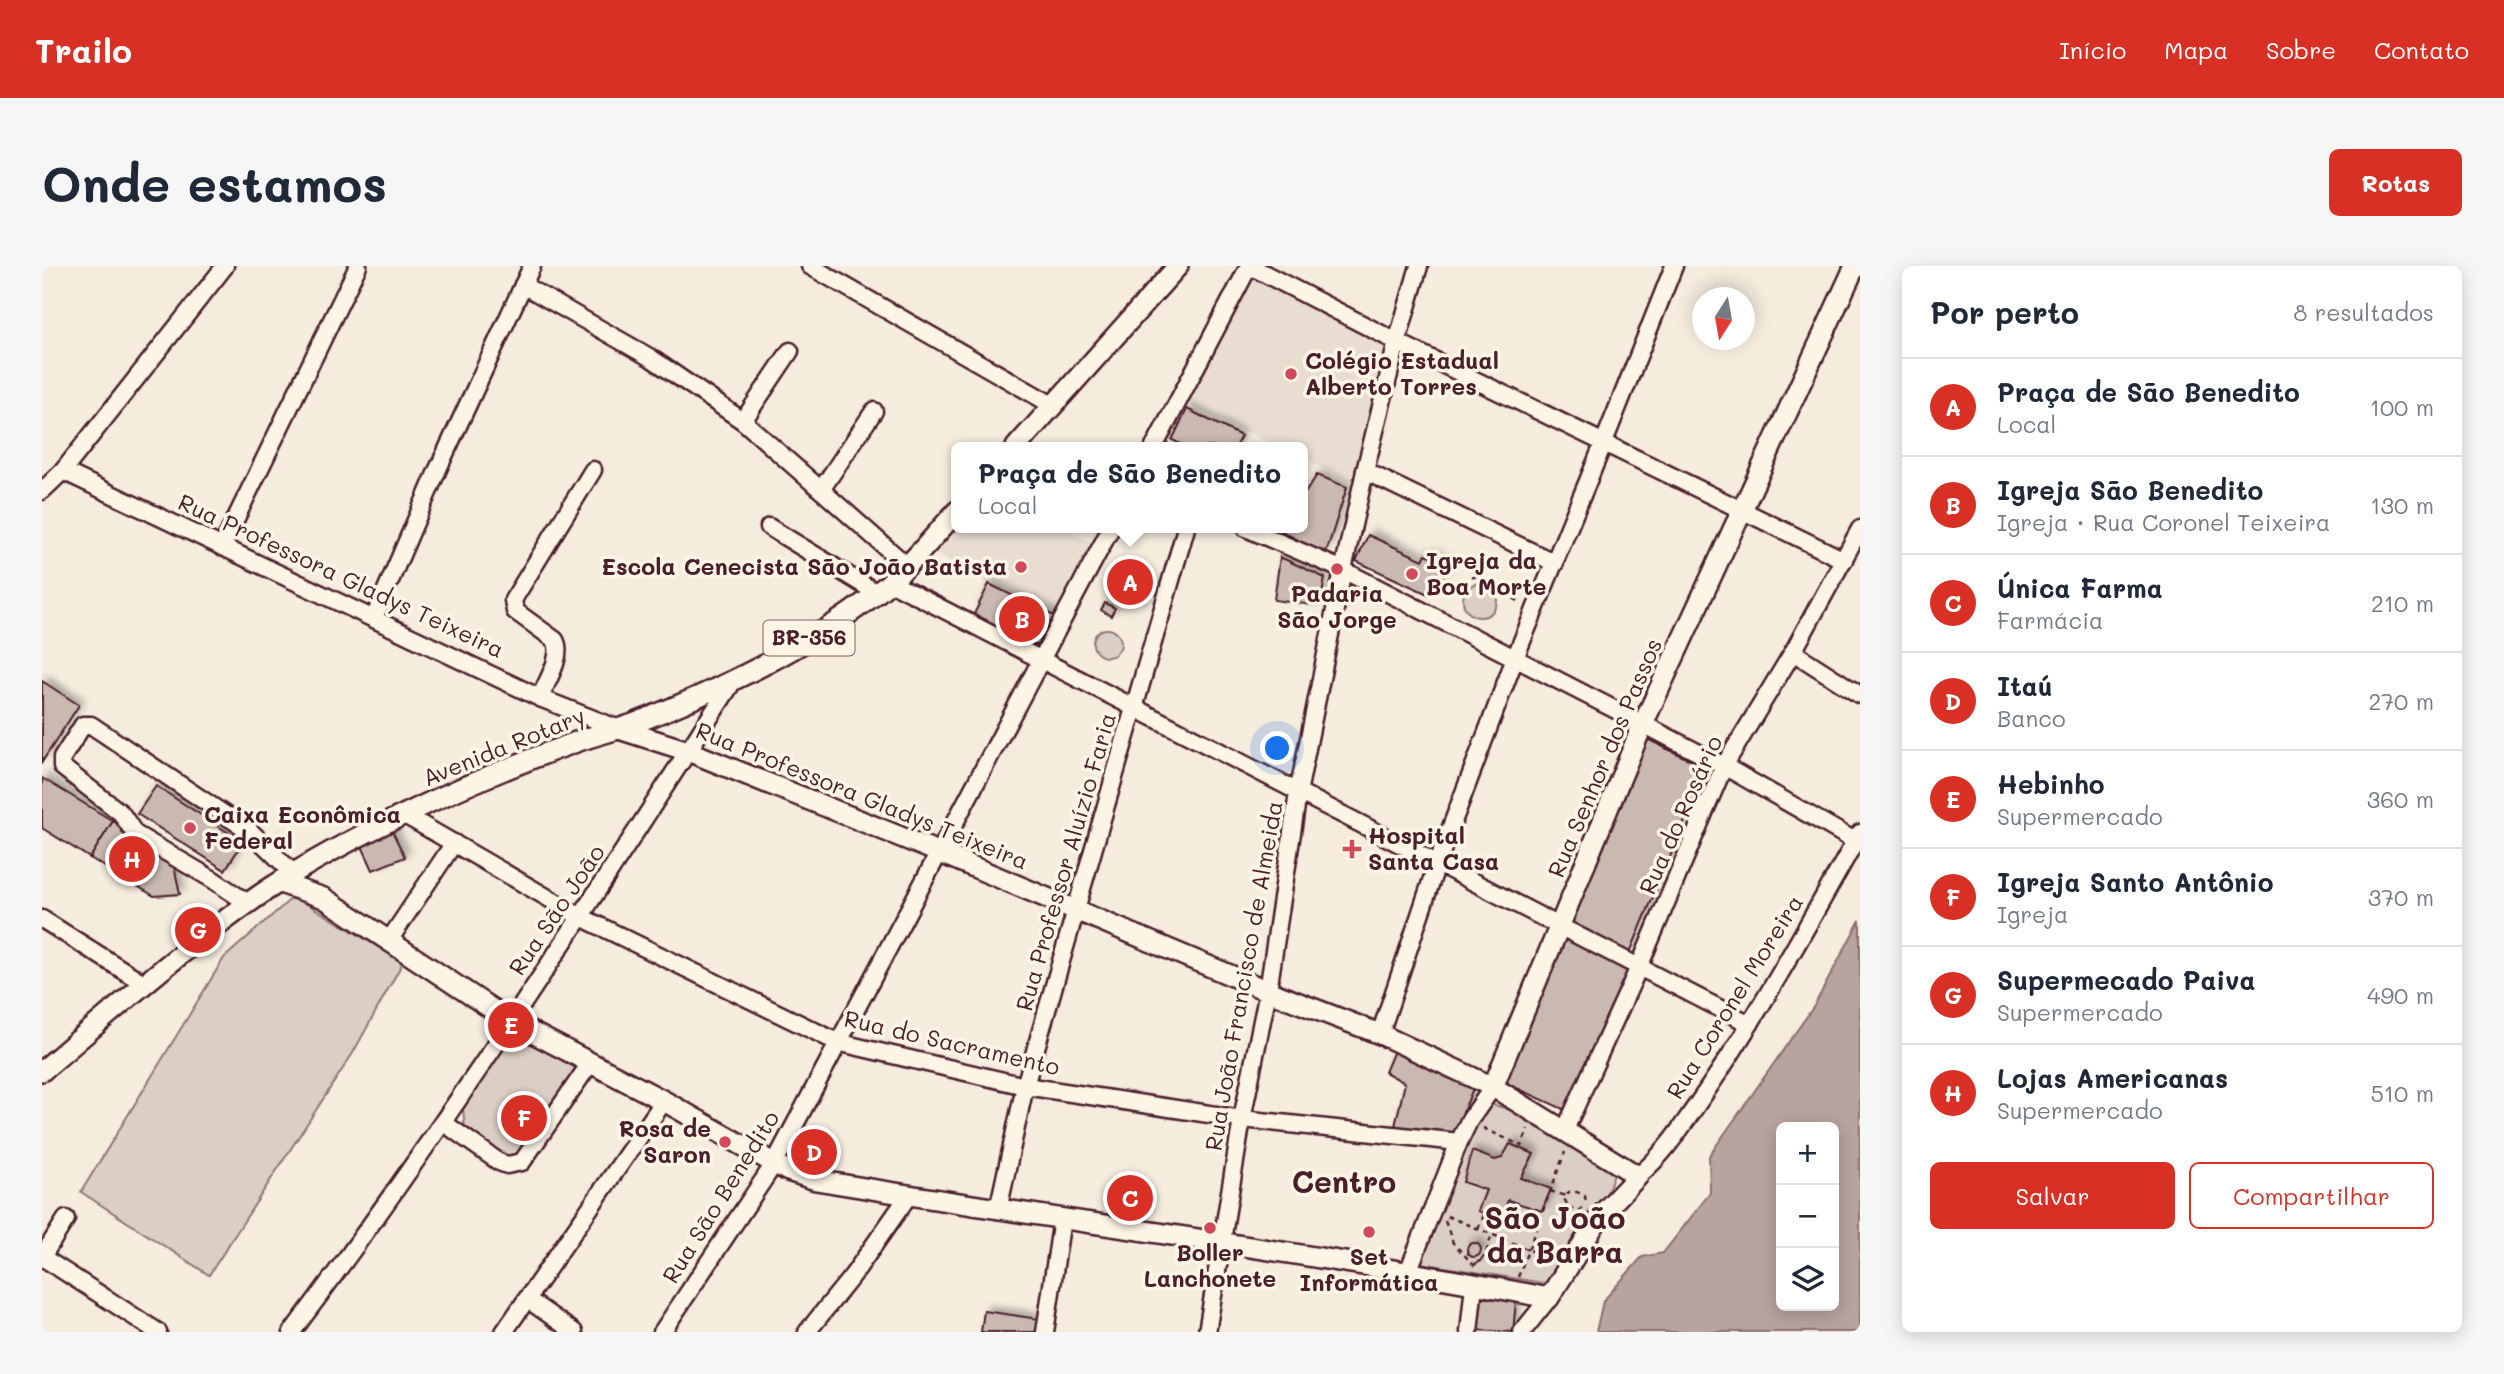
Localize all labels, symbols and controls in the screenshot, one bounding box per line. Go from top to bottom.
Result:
text: Trailo [35,28,132,71]
text: Início [2059,34,2126,65]
text: Mapa [2164,34,2228,65]
text: Sobre [2266,34,2336,65]
text: Contato [2374,34,2469,65]
button: Rotas [2329,149,2462,216]
text: Onde estamos [42,151,387,214]
north arrow [1692,287,1755,350]
text: Por perto [1930,292,2079,332]
text: 8 resultados [2294,297,2434,327]
place label: Colégio Estadual Alberto Torres [1305,345,1499,401]
marker: Colégio Estadual Alberto Torres [1283,366,1299,382]
text: Praça de São Benedito [1997,375,2300,409]
text: A [1945,392,1961,422]
text: 100 m [2370,392,2434,422]
text: Local [1997,409,2056,439]
popup [951,442,1308,533]
text: Praça de São Benedito [978,456,1281,490]
text: Igreja São Benedito [1997,473,2263,507]
street label: Rua Professora Gladys Teixeira [174,486,509,664]
text: Local [978,490,1037,520]
text: B [1945,490,1961,520]
text: 130 m [2370,490,2434,520]
text: Igreja · Rua Coronel Teixeira [1997,507,2330,537]
place label: Igreja da Boa Morte [1426,545,1546,601]
place label: Escola Cenecista São João Batista [601,551,1007,581]
pin: A [1107,556,1153,608]
marker: Escola Cenecista São João Batista [1013,559,1029,575]
marker: Padaria São Jorge [1329,561,1345,577]
marker: Igreja da Boa Morte [1404,566,1420,582]
text: Única Farma [1997,571,2163,605]
place label: Padaria São Jorge [1277,578,1397,634]
text: C [1944,588,1962,618]
text: 210 m [2371,588,2434,618]
pin: B [999,593,1045,645]
text: Farmácia [1997,605,2103,635]
road number: BR-356 [764,620,854,656]
street label: Rua Senhor dos Passos [1540,634,1668,882]
text: Itaú [1997,669,2053,703]
text: D [1945,686,1961,716]
text: 270 m [2369,686,2434,716]
street label: Avenida Rotary [418,700,589,792]
text: Banco [1997,703,2066,733]
street label: Rua Professor Aluízio Faria [1008,709,1122,1014]
street label: Rua Professora Gladys Teixeira [692,715,1033,876]
your location [1260,731,1294,765]
street label: Rua do Rosário [1632,731,1729,899]
text: Hebinho [1997,767,2105,801]
text: E [1946,784,1960,814]
text: 360 m [2367,784,2434,814]
place label: Caixa Econômica Federal [204,799,401,855]
street label: Rua João Francisco de Almeida [1197,799,1289,1153]
text: Supermercado [1997,801,2163,831]
marker: Caixa Econômica Federal [182,820,198,836]
place label: Hospital Santa Casa [1368,820,1499,876]
pin: H [109,833,155,885]
street label: Rua São João [501,838,611,981]
marker: Hospital Santa Casa [1342,839,1362,859]
text: Igreja Santo Antônio [1997,865,2274,899]
text: F [1946,882,1960,912]
text: 370 m [2368,882,2434,912]
street label: Rua Coronel Moreira [1659,889,1809,1104]
text: Igreja [1997,899,2068,929]
pin: G [175,904,221,956]
text: Supermecado Paiva [1997,963,2255,997]
text: G [1944,980,1962,1010]
text: 490 m [2367,980,2434,1010]
text: Supermercado [1997,997,2163,1027]
pin: E [488,999,534,1051]
street label: Rua do Sacramento [842,1003,1063,1081]
text: Lojas Americanas [1997,1061,2228,1095]
text: H [1944,1078,1962,1108]
text: 510 m [2370,1078,2434,1108]
pin: F [501,1092,547,1144]
text: Supermercado [1997,1095,2163,1125]
street label: Rua São Benedito [655,1104,785,1288]
place label: Rosa de Saron [619,1113,711,1169]
map controls [1776,1122,1839,1311]
button: + [1776,1122,1839,1185]
pin: D [791,1126,837,1178]
marker: Rosa de Saron [717,1134,733,1150]
district label: Centro [1292,1161,1396,1201]
button: Salvar [1930,1162,2175,1229]
button: Compartilhar [2189,1162,2434,1229]
pin: C [1107,1172,1153,1224]
button: − [1776,1185,1839,1248]
district label: São João da Barra [1485,1197,1625,1271]
marker: Boller Lanchonete [1202,1220,1218,1236]
marker: Set Informática [1361,1224,1377,1240]
place label: Boller Lanchonete [1144,1237,1276,1293]
place label: Set Informática [1300,1241,1438,1297]
button: layers [1776,1248,1839,1311]

